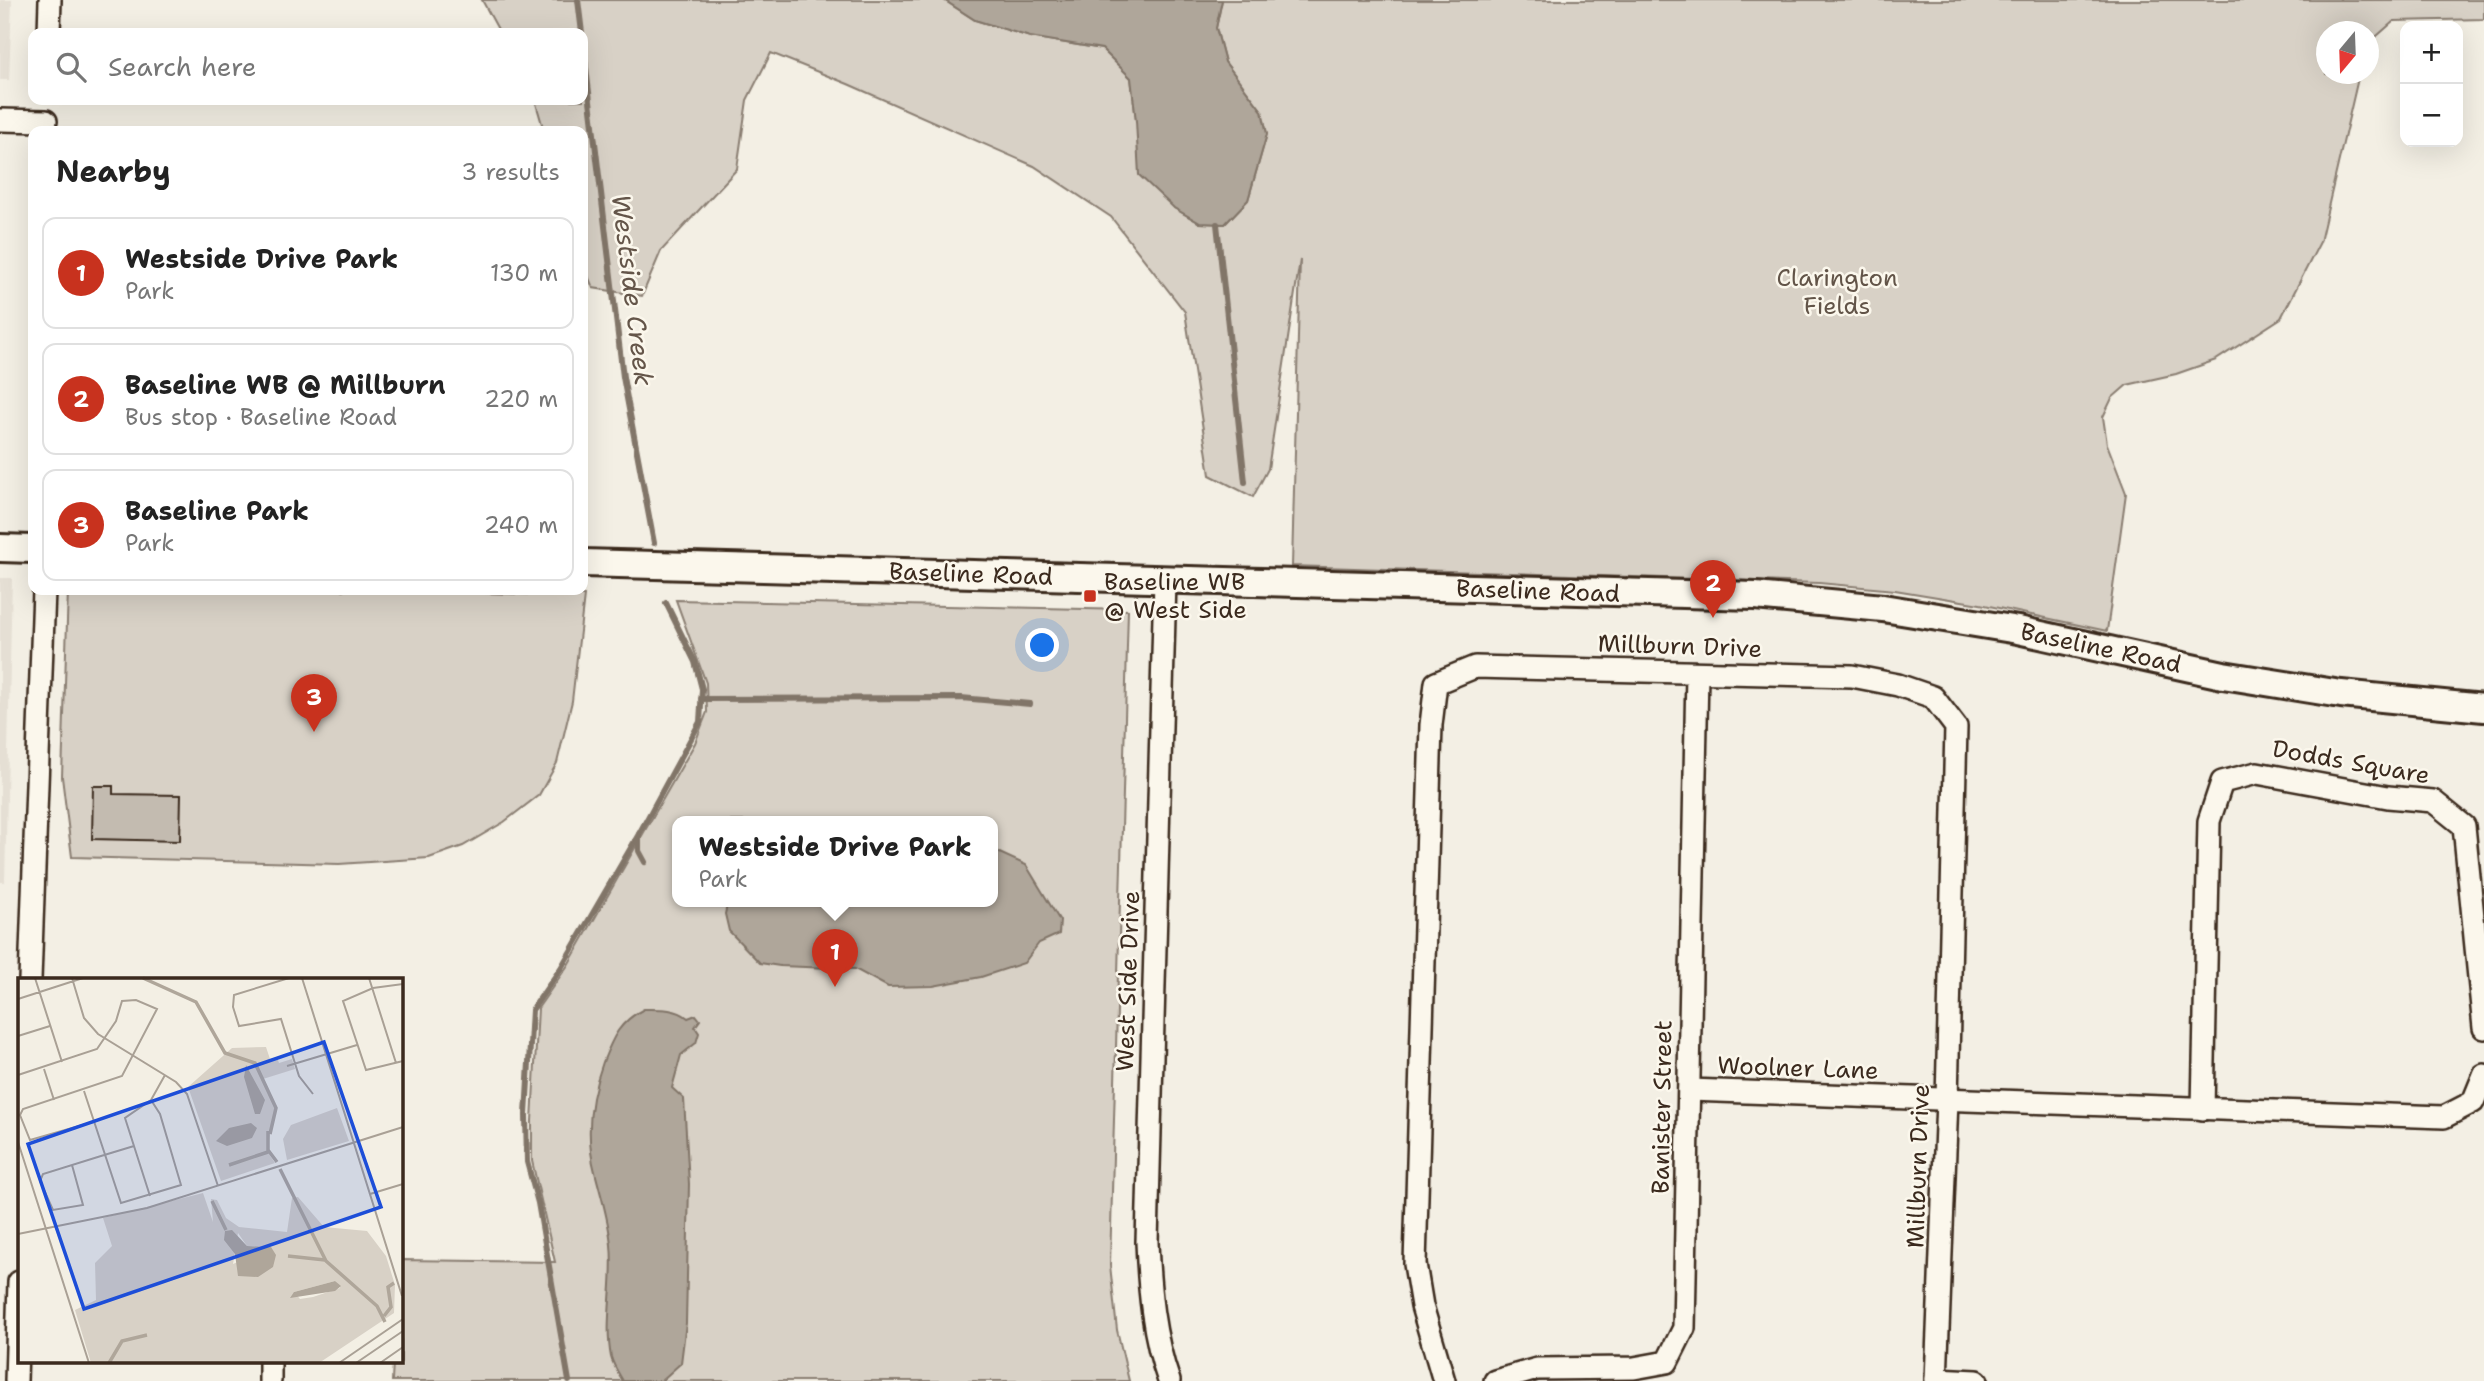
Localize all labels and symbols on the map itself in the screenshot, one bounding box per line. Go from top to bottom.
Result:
north arrow [2316,21,2379,84]
water label: Westside Creek [604,192,662,388]
park label: Clarington Fields [1776,262,1898,322]
street label: Baseline Road [889,555,1053,593]
pin: 2 [1690,560,1736,618]
place label: Baseline WB @ West Side [1104,566,1247,626]
street label: Baseline Road [1456,572,1620,610]
marker: Baseline WB @ West Side [1082,588,1098,604]
street label: Baseline Road [2018,615,2184,681]
street label: Millburn Drive [1597,627,1763,665]
your location [1025,628,1059,662]
pin: 3 [291,674,337,732]
street label: Dodds Square [2270,732,2432,792]
street label: West Side Drive [1109,890,1147,1072]
pin: 1 [812,929,858,987]
inset map [18,978,402,1364]
street label: Banister Street [1644,1020,1680,1194]
street label: Woolner Lane [1717,1049,1879,1087]
street label: Millburn Drive [1899,1083,1937,1249]

